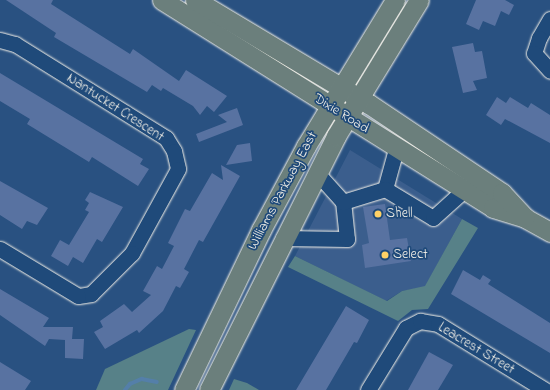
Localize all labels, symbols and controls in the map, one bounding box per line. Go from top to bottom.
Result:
street label: Nantucket Crescent [63,70,167,146]
street label: Dixie Road [310,90,372,138]
street label: Williams Parkway East [245,129,321,253]
place label: Shell [386,206,413,222]
marker: Shell [373,209,383,219]
place label: Select [393,247,428,263]
marker: Select [380,250,390,260]
street label: Leacrest Street [435,320,517,378]

